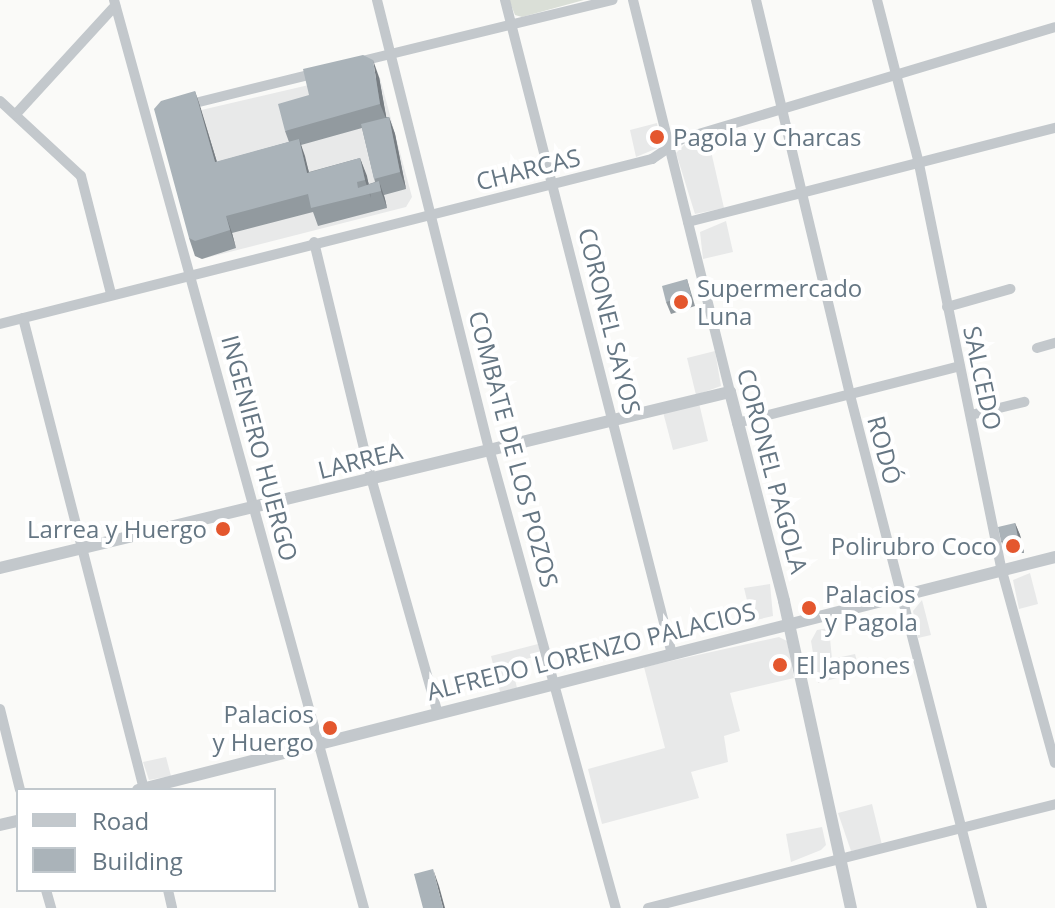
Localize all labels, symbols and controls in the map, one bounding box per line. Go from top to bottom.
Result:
place label: Pagola y Charcas [673,123,861,151]
marker: Pagola y Charcas [648,128,666,146]
street label: CHARCAS [473,142,583,196]
street label: CORONEL SAYOS [573,225,647,417]
place label: Supermercado Luna [697,274,862,330]
marker: Supermercado Luna [672,293,690,311]
street label: COMBATE DE LOS POZOS [463,308,565,590]
street label: SALCEDO [958,323,1008,433]
street label: INGENIERO HUERGO [216,332,304,564]
street label: CORONEL PAGOLA [732,365,814,577]
street label: RODÓ [862,413,908,487]
street label: LARREA [315,436,405,484]
place label: Larrea y Huergo [27,515,207,543]
marker: Larrea y Huergo [214,520,232,538]
place label: Polirubro Coco [831,532,997,560]
marker: Polirubro Coco [1004,537,1022,555]
place label: Palacios y Pagola [825,580,918,636]
street label: ALFREDO LORENZO PALACIOS [424,596,758,706]
marker: Palacios y Pagola [800,599,818,617]
place label: El Japones [796,651,910,679]
marker: El Japones [771,656,789,674]
place label: Palacios y Huergo [213,700,314,756]
marker: Palacios y Huergo [321,719,339,737]
legend [16,788,276,892]
text: Road [92,804,149,837]
text: Building [92,844,183,877]

